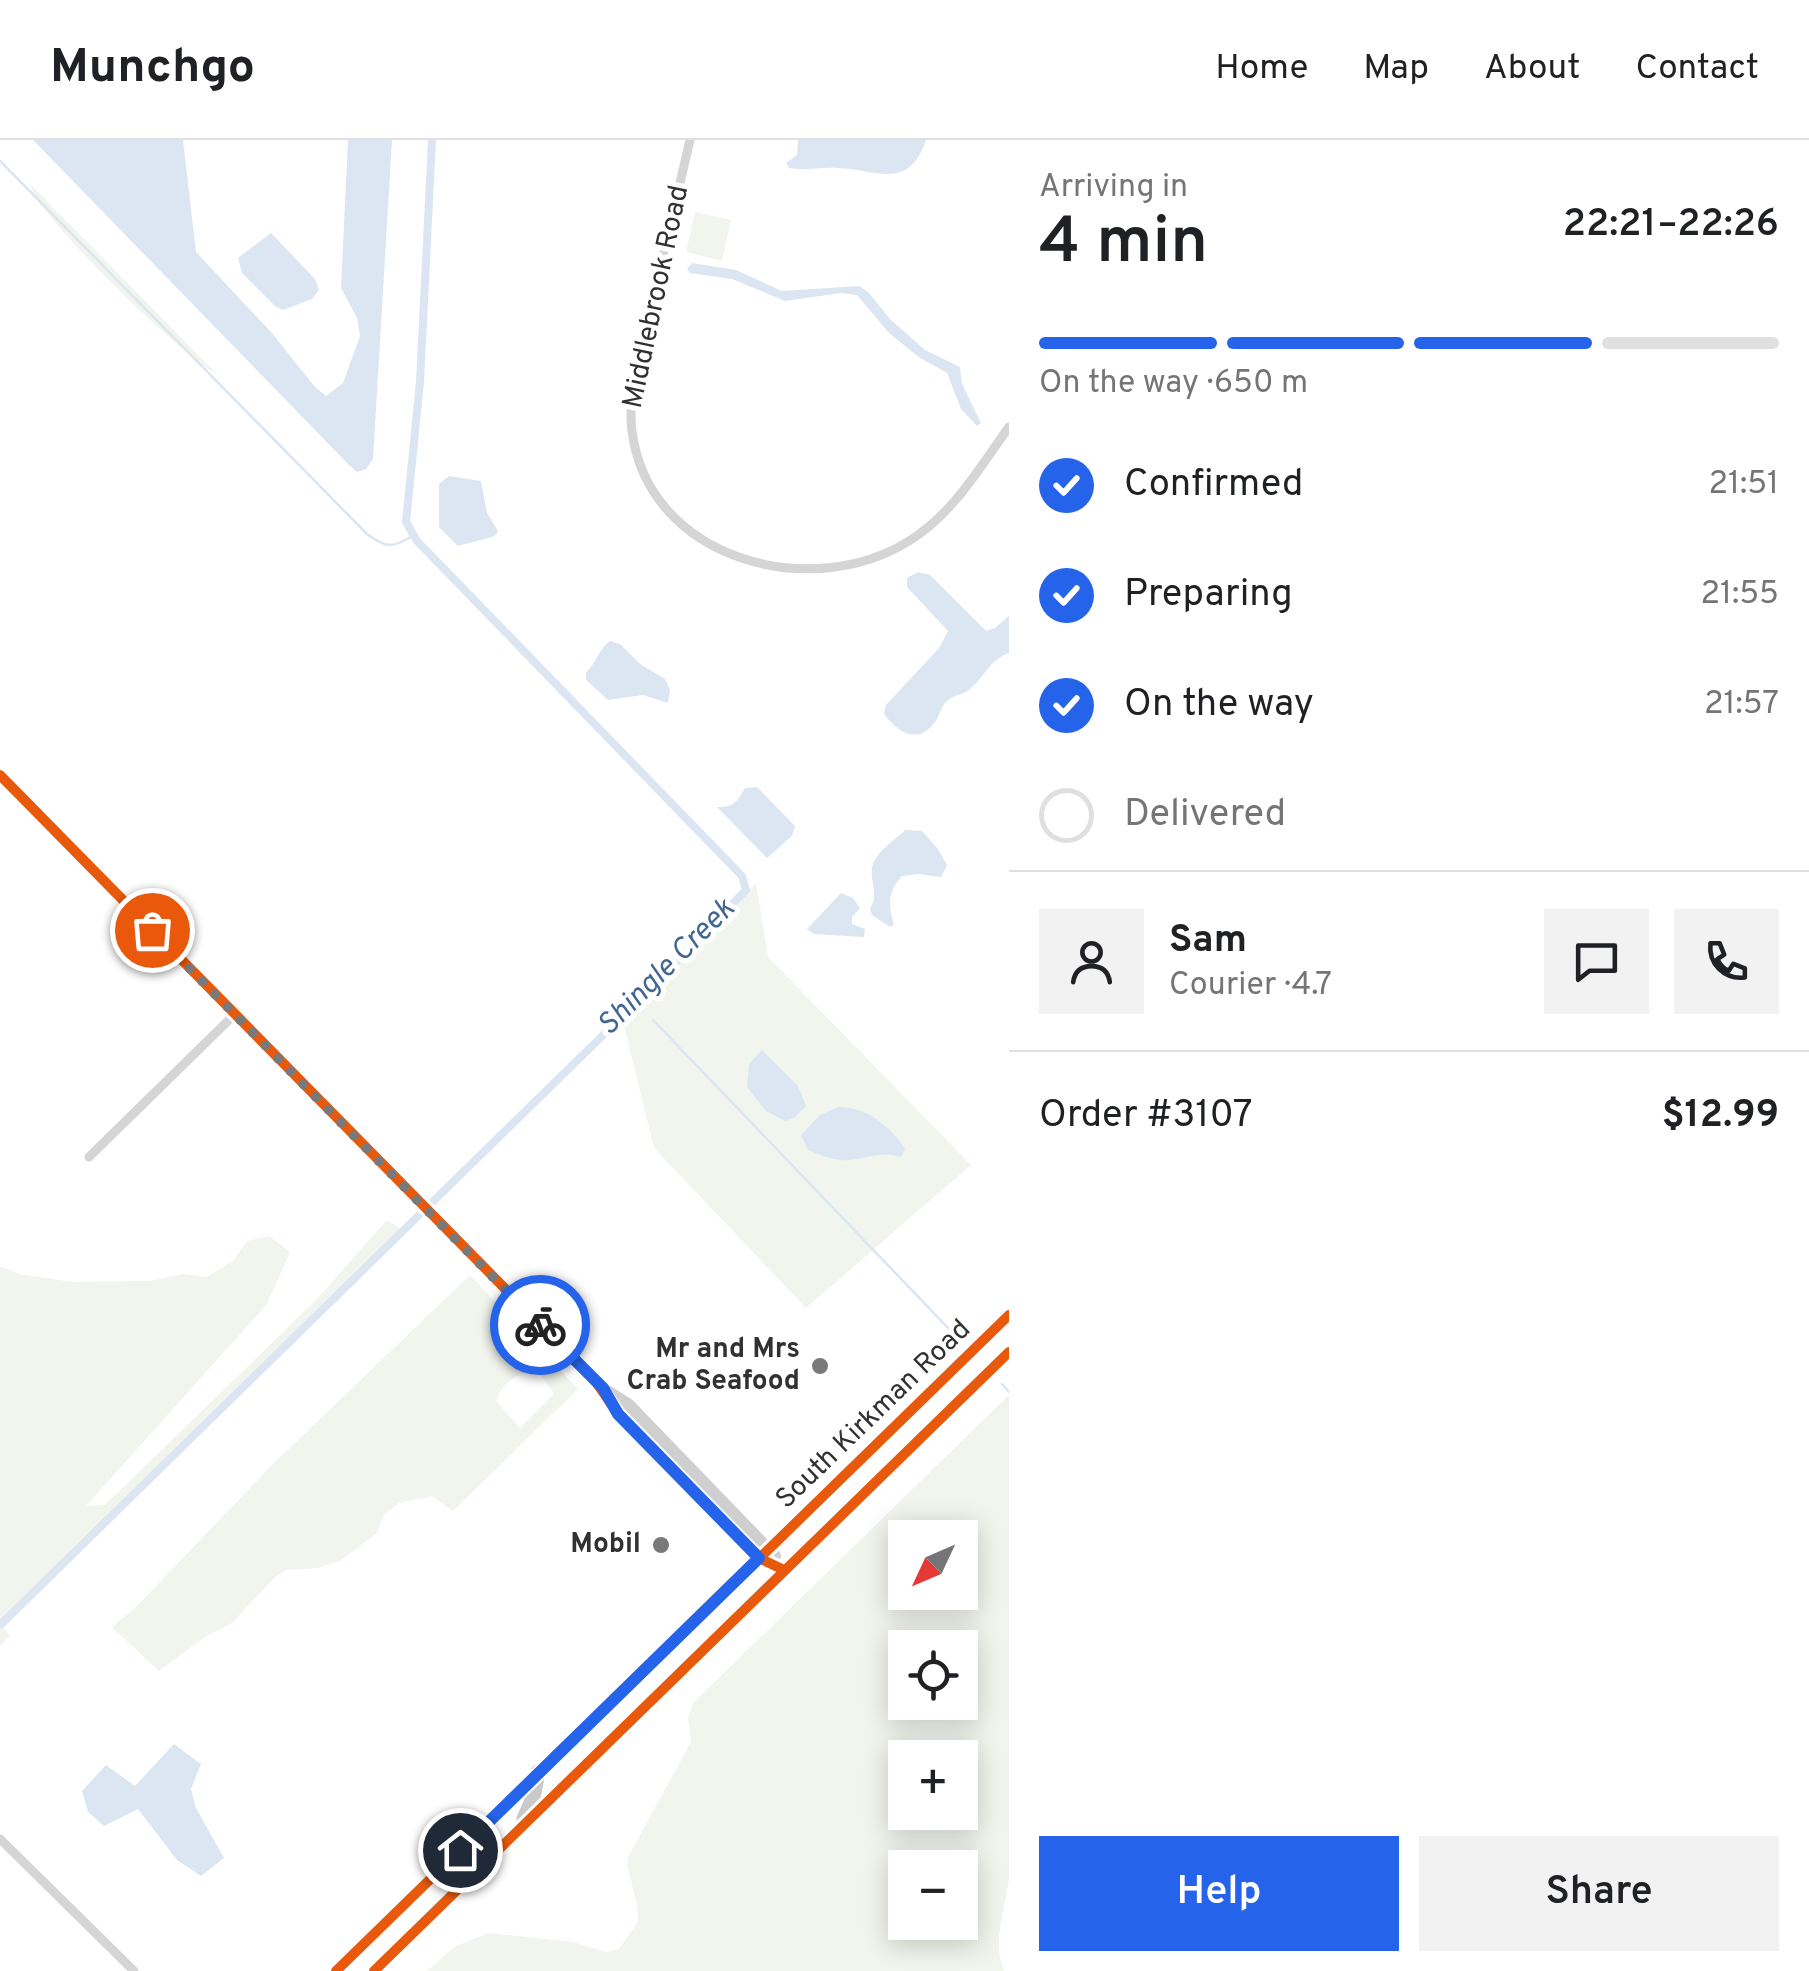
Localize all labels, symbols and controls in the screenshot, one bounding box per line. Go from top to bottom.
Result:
text: Munchgo [50,39,255,99]
text: Home [1215,47,1308,91]
text: Map [1363,47,1429,91]
text: About [1484,47,1580,91]
text: Contact [1635,47,1759,91]
text: Arriving in [1039,168,1188,208]
street label: Middlebrook Road [616,182,698,412]
text: 22:21–22:26 [1563,201,1779,250]
text: 4 min [1039,204,1208,286]
text: On the way · 650 m [1039,364,1308,404]
icon: check [1039,458,1094,513]
text: Confirmed [1124,461,1303,510]
text: 21:51 [1708,465,1779,505]
icon: check [1039,568,1094,623]
text: Preparing [1124,571,1293,620]
text: 21:55 [1701,575,1779,615]
icon: check [1039,678,1094,733]
text: On the way [1124,681,1314,730]
text: 21:57 [1704,685,1779,725]
text: Delivered [1124,791,1286,840]
pin [110,888,195,973]
water label: Shingle Creek [591,891,744,1044]
icon: bag [125,903,180,958]
button: person [1039,909,1144,1014]
button: chat [1544,909,1649,1014]
button: phone [1674,909,1779,1014]
text: Sam [1169,917,1247,966]
text: Courier · 4.7 [1169,966,1332,1006]
text: Order #3107 [1039,1092,1253,1141]
text: $12.99 [1662,1092,1779,1141]
courier [490,1275,590,1375]
icon: bike [513,1298,568,1353]
street label: South Kirkman Road [769,1313,979,1517]
place label: Mr and Mrs Crab Seafood [627,1332,800,1400]
marker: Mr and Mrs Crab Seafood [809,1355,831,1377]
north arrow [888,1520,978,1610]
map controls [888,1520,978,1940]
place label: Mobil [570,1527,641,1563]
marker: Mobil [650,1534,672,1556]
button: locate [888,1630,978,1720]
button: + [888,1740,978,1830]
pin [418,1808,503,1893]
icon: home [433,1823,488,1878]
button: Help [1039,1836,1399,1951]
button: Share [1419,1836,1779,1951]
button: − [888,1850,978,1940]

